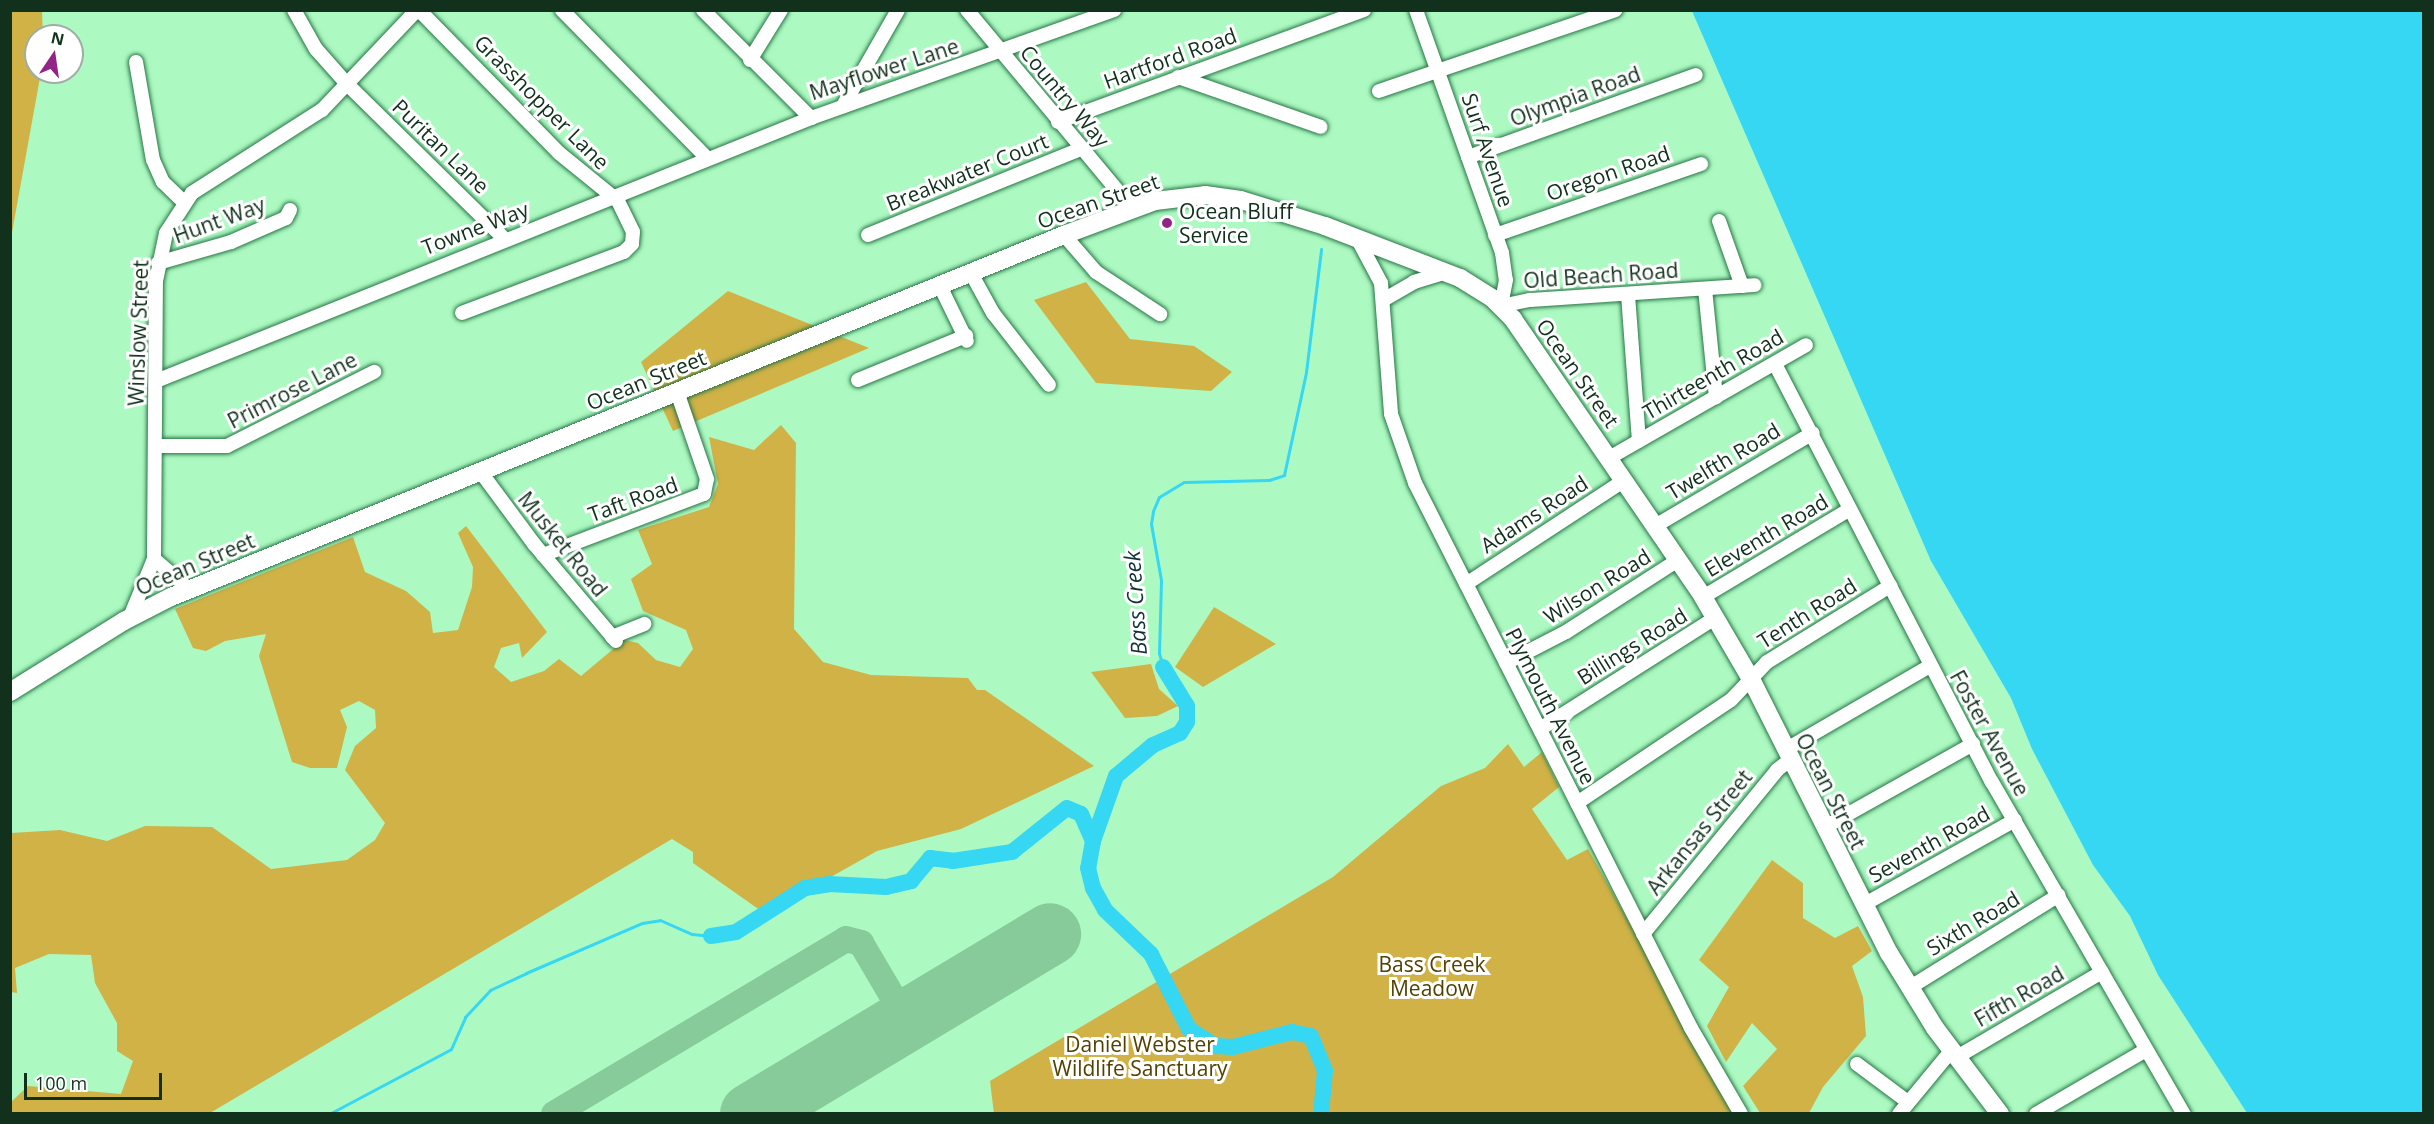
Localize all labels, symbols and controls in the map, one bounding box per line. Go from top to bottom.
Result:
street label: Hartford Road [1100,22,1240,94]
north arrow [24,24,84,84]
text: N [49,26,66,51]
street label: Grasshopper Lane [469,29,615,175]
street label: Mayflower Lane [806,33,962,105]
street label: Country Way [1015,40,1115,152]
street label: Olympia Road [1506,61,1644,131]
street label: Surf Avenue [1457,90,1519,210]
street label: Puritan Lane [388,94,494,198]
street label: Breakwater Court [882,128,1052,216]
street label: Oregon Road [1543,140,1673,206]
street label: Ocean Street [1034,168,1162,234]
street label: Hunt Way [170,192,268,248]
street label: Towne Way [418,196,532,260]
place label: Ocean Bluff Service [1179,198,1293,248]
marker: Ocean Bluff Service [1160,216,1174,230]
street label: Old Beach Road [1523,257,1679,293]
street label: Winslow Street [123,260,153,406]
street label: Ocean Street [1531,314,1625,432]
street label: Thirteenth Road [1638,324,1788,424]
street label: Ocean Street [582,345,710,415]
street label: Primrose Lane [223,347,361,433]
street label: Twelfth Road [1662,417,1784,505]
street label: Adams Road [1476,470,1592,558]
street label: Taft Road [585,471,681,527]
street label: Musket Road [513,486,613,602]
street label: Eleventh Road [1700,488,1832,582]
street label: Ocean Street [132,528,258,600]
street label: Wilson Road [1539,543,1655,629]
water label: Bass Creek [1118,550,1152,656]
street label: Tenth Road [1753,573,1861,653]
street label: Billings Road [1572,602,1692,690]
street label: Plymouth Avenue [1501,624,1601,788]
street label: Foster Avenue [1945,666,2035,800]
street label: Ocean Street [1791,729,1871,853]
street label: Arkansas Street [1641,765,1757,899]
street label: Seventh Road [1864,800,1994,888]
street label: Sixth Road [1922,885,2024,961]
park label: Bass Creek Meadow [1378,951,1486,1001]
street label: Fifth Road [1970,960,2068,1032]
park label: Daniel Webster Wildlife Sanctuary [1052,1031,1228,1081]
scale bar [27,1061,165,1099]
text: 100 m [35,1071,87,1095]

